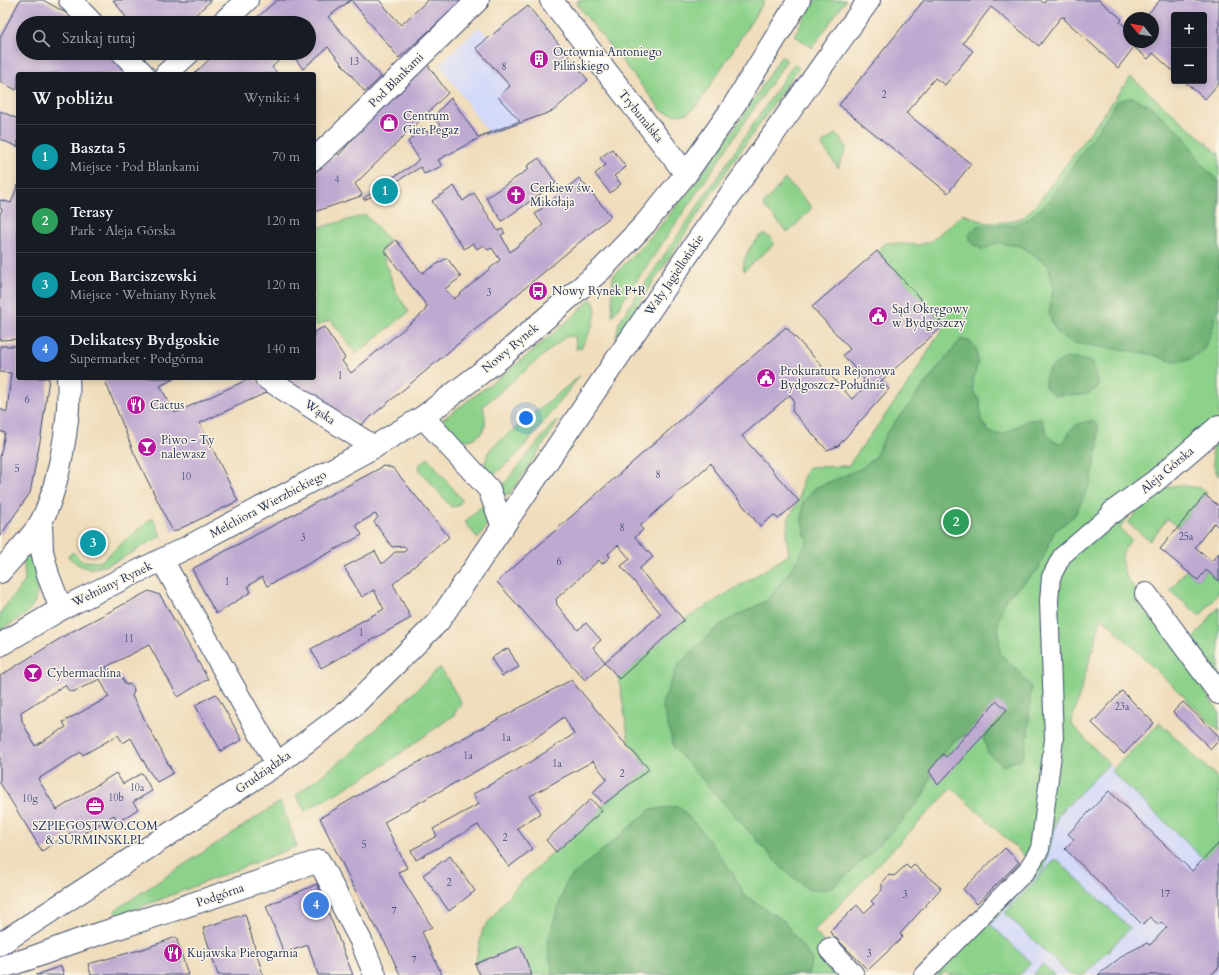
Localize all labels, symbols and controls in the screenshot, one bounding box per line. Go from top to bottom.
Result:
north arrow [1123,12,1159,48]
map controls [1171,12,1207,84]
button: + [1171,12,1207,48]
search box [16,16,316,60]
icon: search [30,27,52,49]
text: Szukaj tutaj [62,28,136,48]
place label: Octownia Antoniego Pilińskiego [553,44,662,74]
building icon: Octownia Antoniego Pilińskiego [528,48,550,70]
button: − [1171,48,1207,84]
street label: Pod Blankami [365,49,427,111]
house number: 13 [349,55,359,69]
house number: 8 [501,60,507,74]
street label: Trybunalska [615,86,668,146]
text: W pobliżu [32,87,113,110]
house number: 2 [881,88,887,102]
text: Wyniki: 4 [244,89,300,107]
place label: Centrum Gier Pegaz [403,108,459,138]
shop icon: Centrum Gier Pegaz [378,112,400,134]
text: Baszta 5 [70,138,126,158]
text: 1 [42,148,48,166]
text: 70 m [272,148,300,166]
text: Miejsce · Pod Blankami [70,158,199,176]
house number: 4 [334,173,340,187]
pin: 1 [372,176,398,206]
place label: Cerkiew św. Mikołaja [530,180,594,210]
church icon: Cerkiew św. Mikołaja [505,184,527,206]
text: Terasy [70,202,113,222]
text: 2 [42,212,48,230]
text: 120 m [266,212,300,230]
text: Park · Aleja Górska [70,222,176,240]
street label: Wały Jagiellońskie [640,231,707,320]
text: Leon Barciszewski [70,266,197,286]
text: 3 [42,276,48,294]
text: 120 m [266,276,300,294]
bus stop icon: Nowy Rynek P+R [527,280,549,302]
place label: Nowy Rynek P+R [552,283,647,299]
text: Miejsce · Wełniany Rynek [70,286,216,304]
house number: 3 [486,286,492,300]
place label: Sąd Okręgowy w Bydgoszczy [892,301,969,331]
public building icon: Sąd Okręgowy w Bydgoszczy [867,305,889,327]
street label: Nowy Rynek [478,319,542,376]
text: Delikatesy Bydgoskie [70,330,220,350]
text: 4 [42,340,48,358]
text: 140 m [266,340,300,358]
text: Supermarket · Podgórna [70,350,204,368]
place label: Prokuratura Rejonowa Bydgoszcz-Południe [780,363,896,393]
public building icon: Prokuratura Rejonowa Bydgoszcz-Południe [755,367,777,389]
house number: 1 [337,369,343,383]
house number: 6 [24,393,30,407]
restaurant icon: Cactus [125,394,147,416]
street label: Wąska [301,395,339,429]
place label: Cactus [150,397,184,413]
your location [516,408,536,428]
place label: Piwo - Ty nalewasz [161,432,215,462]
bar icon: Piwo - Ty nalewasz [136,436,158,458]
street label: Aleja Górska [1137,443,1198,497]
house number: 5 [14,462,20,476]
street label: Melchiora Wierzbickiego [207,466,330,542]
house number: 8 [655,468,661,482]
house number: 10 [181,470,191,484]
pin: 2 [943,507,969,537]
house number: 8 [619,521,625,535]
pin: 3 [80,528,106,558]
house number: 25a [1179,530,1194,544]
house number: 3 [300,531,306,545]
house number: 6 [556,555,562,569]
street label: Wełniany Rynek [68,557,155,611]
house number: 1 [224,575,230,589]
house number: 1 [358,626,364,640]
house number: 11 [124,632,134,646]
bar icon: Cybermachina [22,662,44,684]
place label: Cybermachina [47,665,122,681]
house number: 23a [1115,700,1130,714]
house number: 1a [501,731,511,745]
street label: Grudziądzka [232,747,294,797]
house number: 1a [463,749,473,763]
house number: 1a [552,757,562,771]
house number: 2 [619,767,625,781]
house number: 10a [130,781,145,795]
house number: 10b [108,791,124,805]
house number: 10g [22,792,38,806]
office icon: SZPIEGOSTWO.COM & SURMINSKI.PL [84,795,106,817]
place label: SZPIEGOSTWO.COM & SURMINSKI.PL [32,818,158,848]
house number: 2 [502,831,508,845]
house number: 5 [361,838,367,852]
house number: 2 [446,876,452,890]
street label: Podgórna [194,879,247,911]
house number: 17 [1160,887,1170,901]
house number: 3 [902,888,908,902]
pin: 4 [303,890,329,920]
house number: 7 [391,904,397,918]
restaurant icon: Kujawska Pierogarnia [162,942,184,964]
place label: Kujawska Pierogarnia [187,945,299,961]
house number: 3 [866,947,872,961]
house number: 7 [411,953,417,967]

